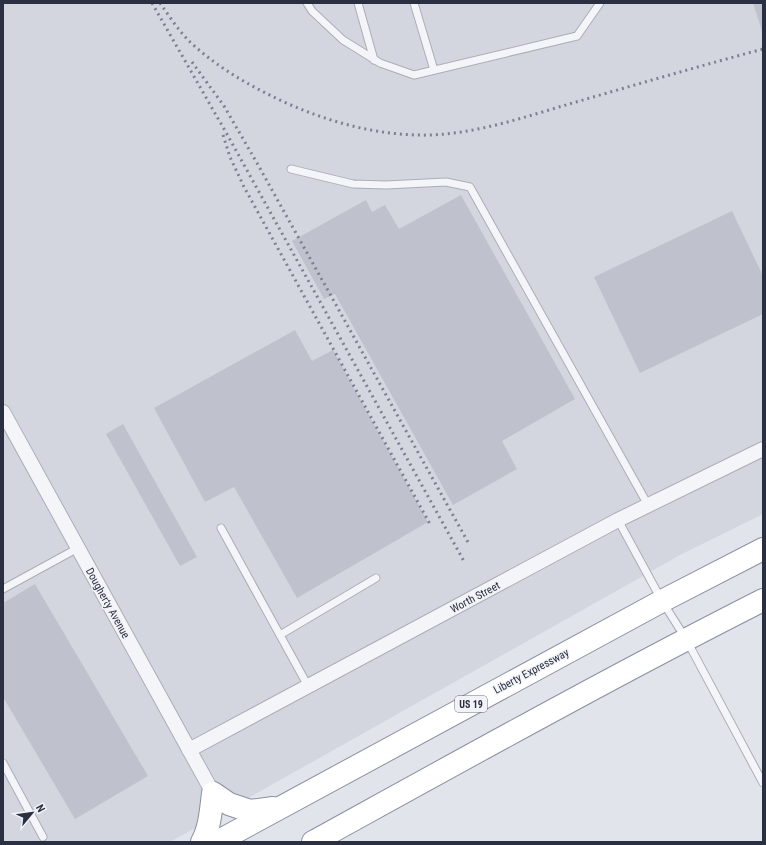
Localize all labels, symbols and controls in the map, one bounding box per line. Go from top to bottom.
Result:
street label: Dougherty Avenue [83,566,132,641]
street label: Worth Street [448,579,502,616]
street label: Liberty Expressway [491,646,571,697]
road number: US 19 [455,696,487,712]
north arrow [12,793,52,833]
text: N [33,802,48,815]

